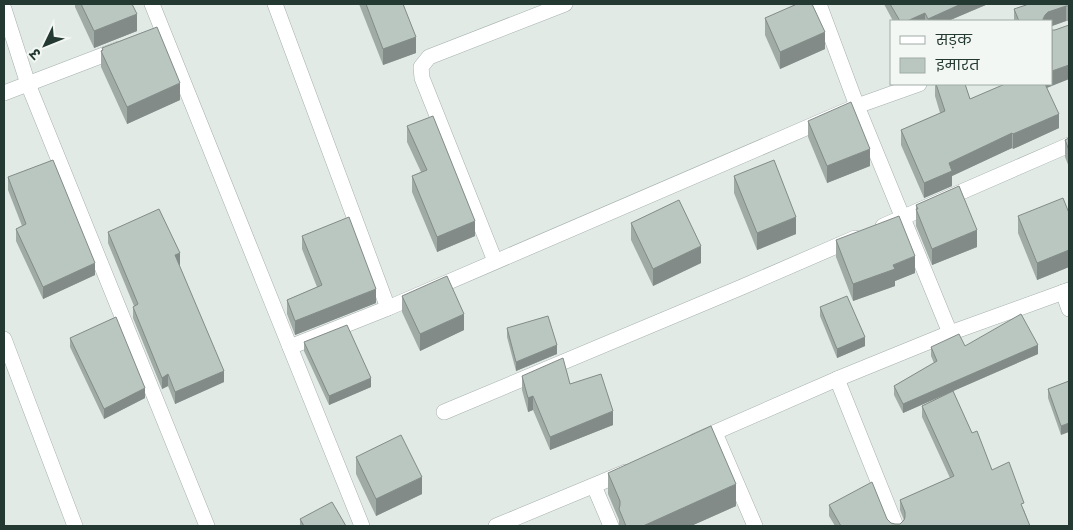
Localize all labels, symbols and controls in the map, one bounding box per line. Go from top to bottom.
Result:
north arrow [20,20,70,70]
legend [890,20,1053,85]
text: सड़क [935,29,973,50]
text: उ [25,43,46,64]
text: इमारत [935,54,980,75]

